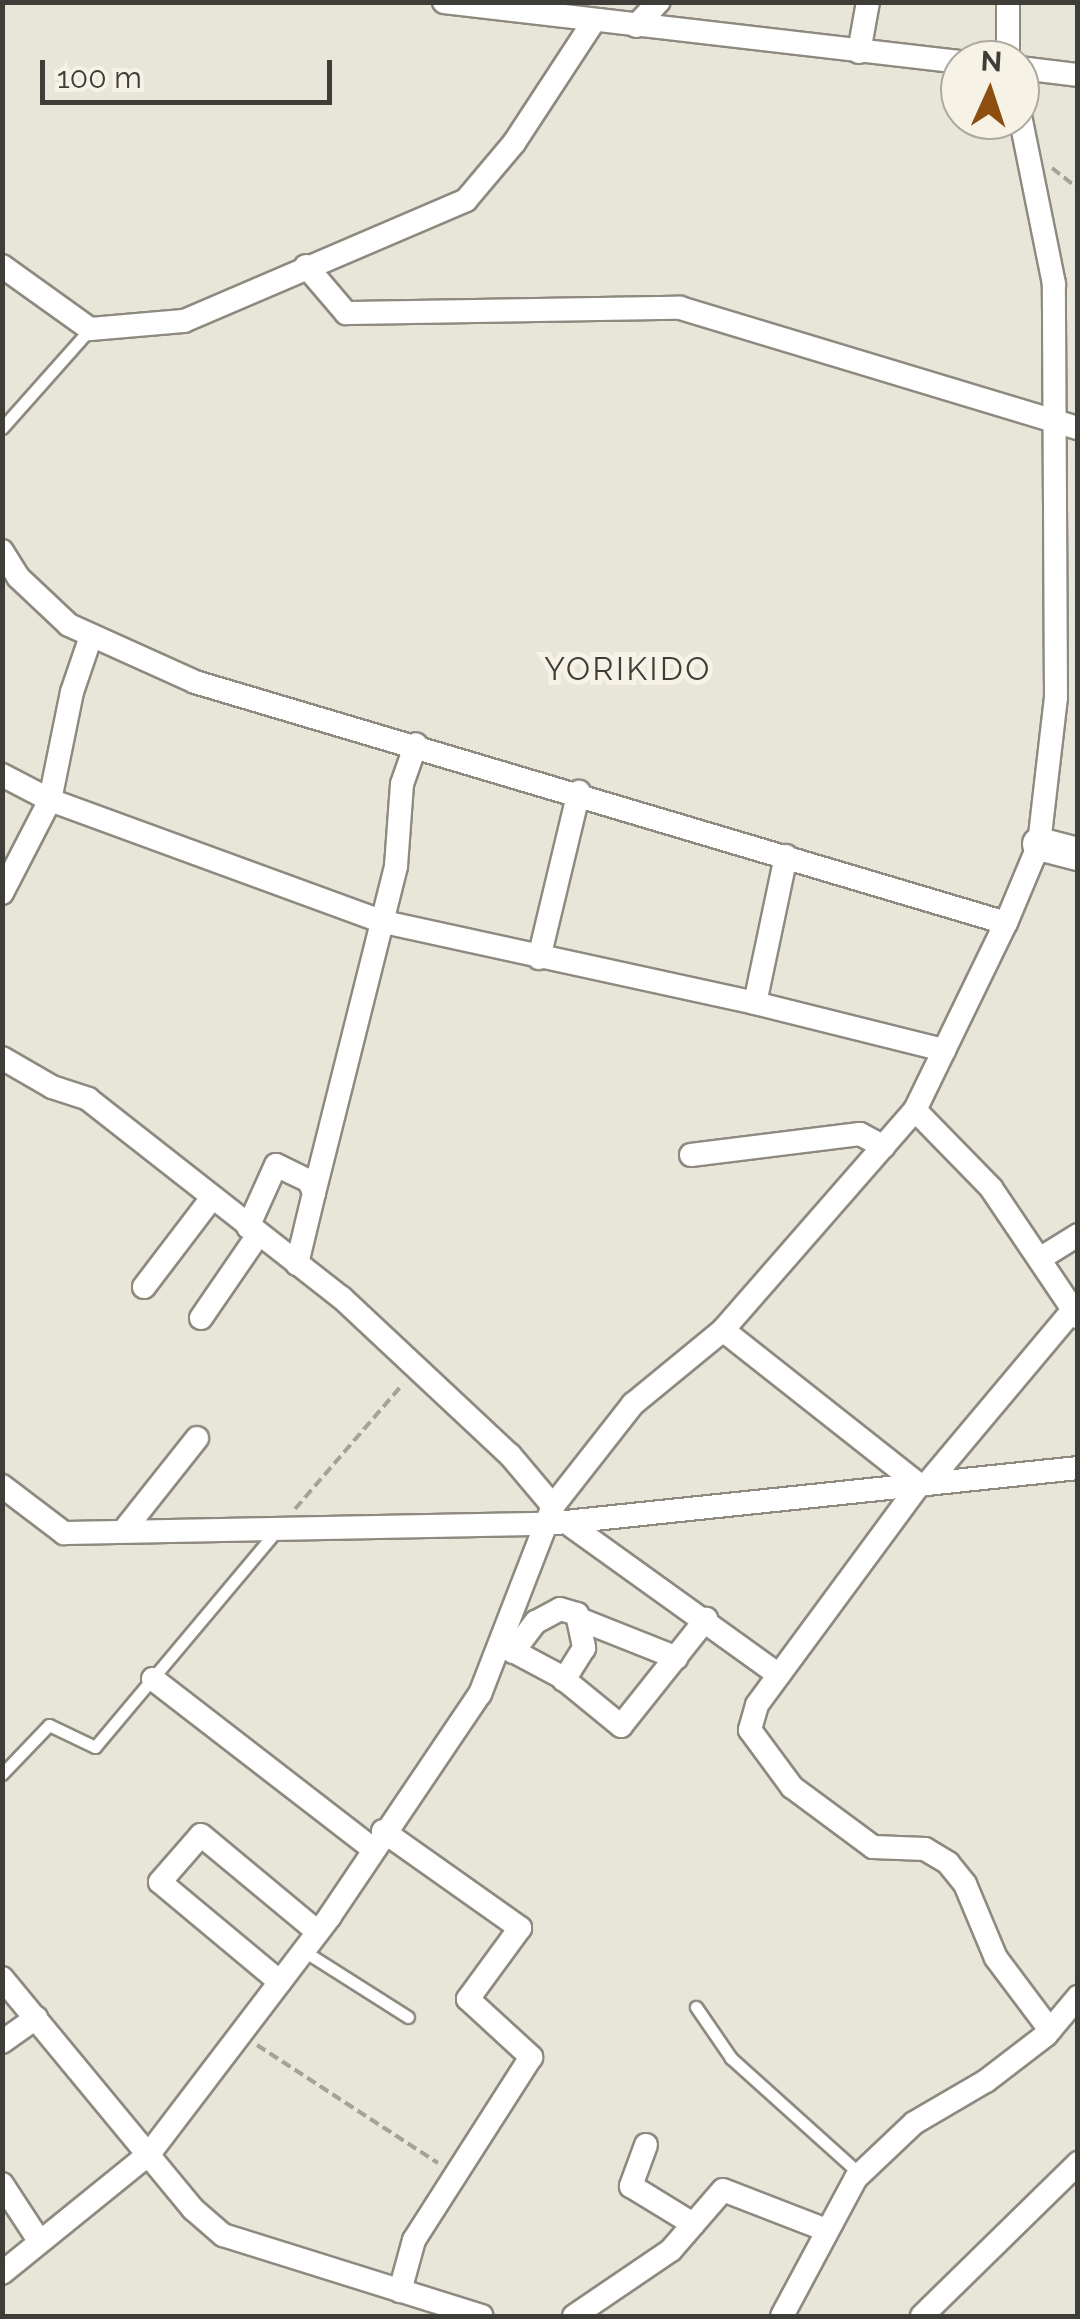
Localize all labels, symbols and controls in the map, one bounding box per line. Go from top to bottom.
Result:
scale bar [45,40,338,102]
north arrow [940,40,1040,140]
text: N [980,45,1003,79]
text: 100 m [57,60,142,95]
district label: YORIKIDO [544,650,712,688]

